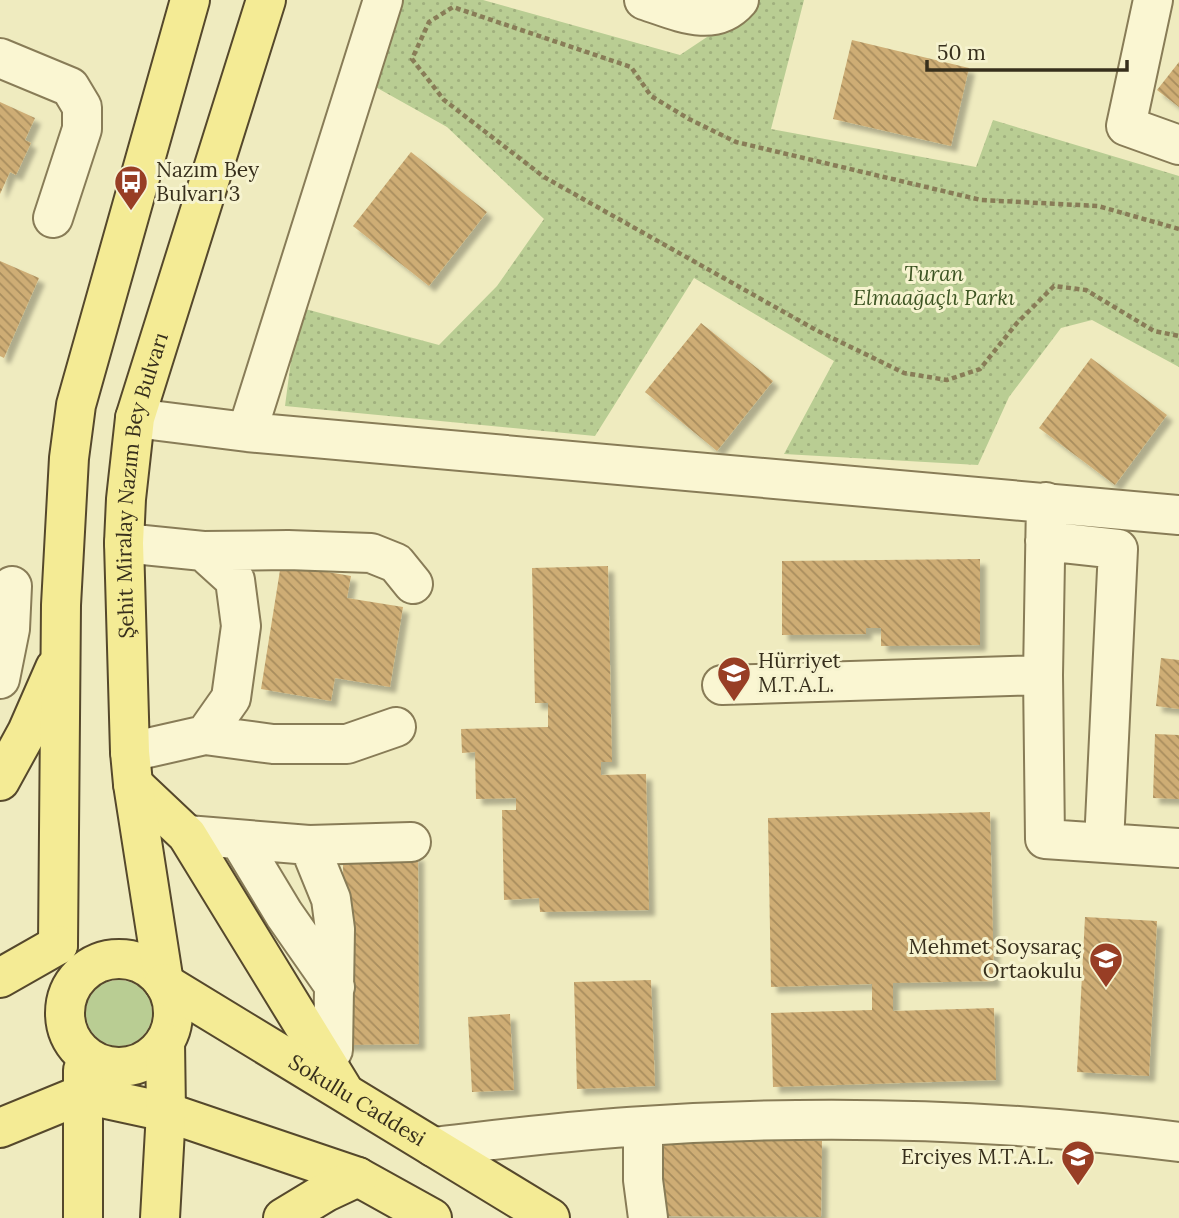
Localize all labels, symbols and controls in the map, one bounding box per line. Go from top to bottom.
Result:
scale bar [927,28,1126,72]
text: 50 m [937,39,986,66]
place label: Nazım Bey Bulvarı 3 [156,156,259,207]
bus stop icon: Nazım Bey Bulvarı 3 [112,163,150,212]
park label: Turan Elmaağaçlı Parkı [853,260,1015,311]
street label: Şehit Miralay Nazım Bey Bulvarı [110,329,174,639]
place label: Hürriyet M.T.A.L. [758,647,842,698]
school or university icon: Hürriyet M.T.A.L. [715,654,753,703]
place label: Mehmet Soysaraç Ortaokulu [909,933,1082,984]
school or university icon: Mehmet Soysaraç Ortaokulu [1087,940,1125,989]
street label: Sokullu Caddesi [284,1048,431,1152]
school or university icon: Erciyes M.T.A.L. [1059,1138,1097,1187]
place label: Erciyes M.T.A.L. [901,1143,1054,1170]

